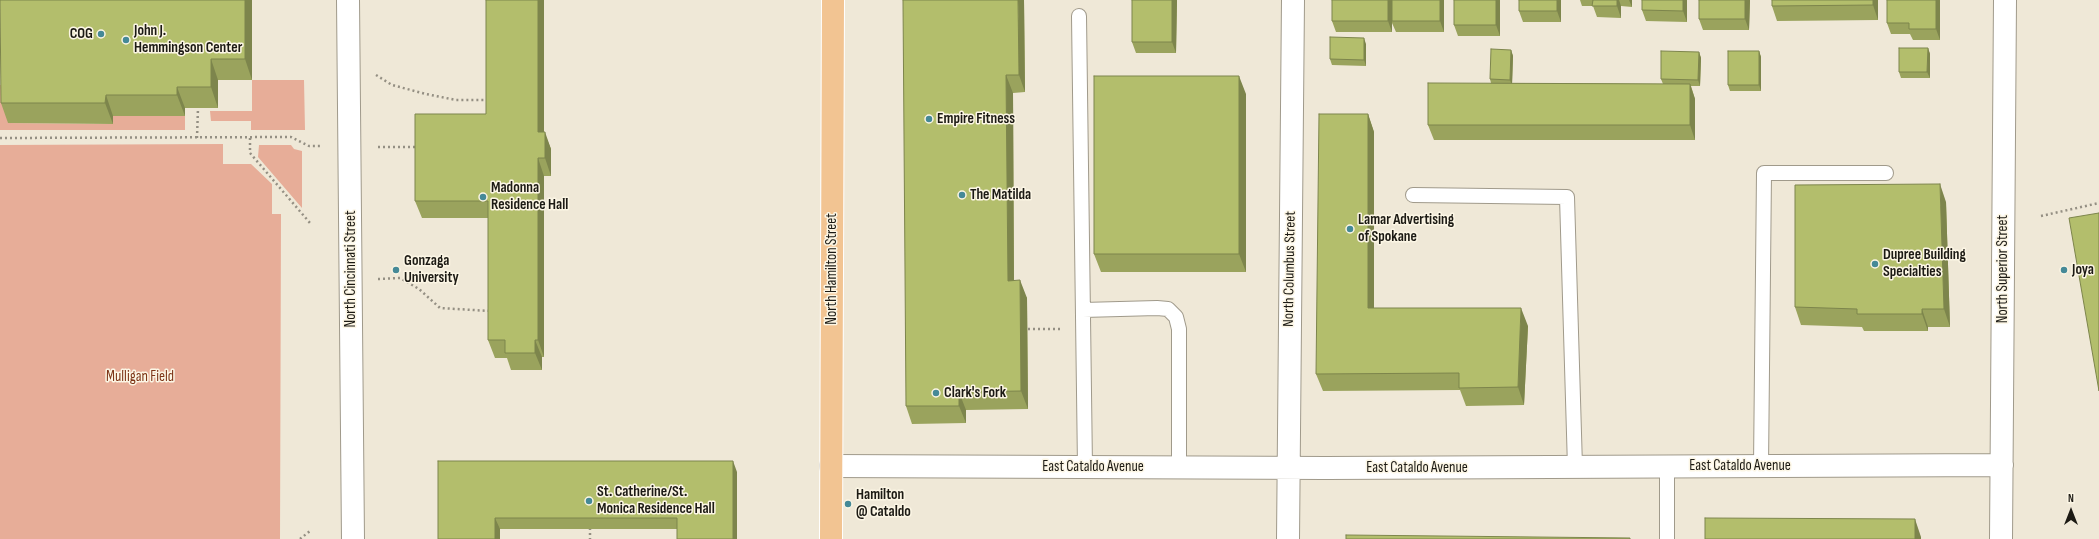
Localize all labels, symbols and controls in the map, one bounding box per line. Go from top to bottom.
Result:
place label: John J. Hemmingson Center [134,22,242,57]
place label: COG [70,25,93,43]
marker: COG [96,29,106,39]
marker: John J. Hemmingson Center [121,35,131,45]
place label: Empire Fitness [937,110,1015,128]
marker: Empire Fitness [924,114,934,124]
place label: Madonna Residence Hall [491,179,568,214]
place label: The Matilda [970,186,1031,204]
marker: The Matilda [957,190,967,200]
marker: Madonna Residence Hall [478,192,488,202]
street label: North Cincinnati Street [342,210,360,328]
street label: North Columbus Street [1280,211,1300,327]
place label: Lamar Advertising of Spokane [1358,211,1454,246]
street label: North Hamilton Street [823,213,841,325]
street label: North Superior Street [1994,215,2012,323]
marker: Lamar Advertising of Spokane [1345,224,1355,234]
place label: Dupree Building Specialties [1883,246,1966,281]
place label: Gonzaga University [404,252,459,287]
marker: Dupree Building Specialties [1870,259,1880,269]
place label: Joya [2072,261,2094,279]
marker: Gonzaga University [391,265,401,275]
marker: Joya [2059,265,2069,275]
park label: Mulligan Field [106,368,174,386]
place label: Clark's Fork [944,384,1006,402]
marker: Clark's Fork [931,388,941,398]
street label: East Cataldo Avenue [1689,457,1791,475]
street label: East Cataldo Avenue [1042,458,1144,476]
street label: East Cataldo Avenue [1366,459,1468,477]
place label: St. Catherine/St. Monica Residence Hall [597,483,715,518]
place label: Hamilton @ Cataldo [856,486,911,521]
north arrow [2051,491,2091,531]
text: N [2068,492,2074,505]
marker: St. Catherine/St. Monica Residence Hall [584,496,594,506]
marker: Hamilton @ Cataldo [843,499,853,509]

